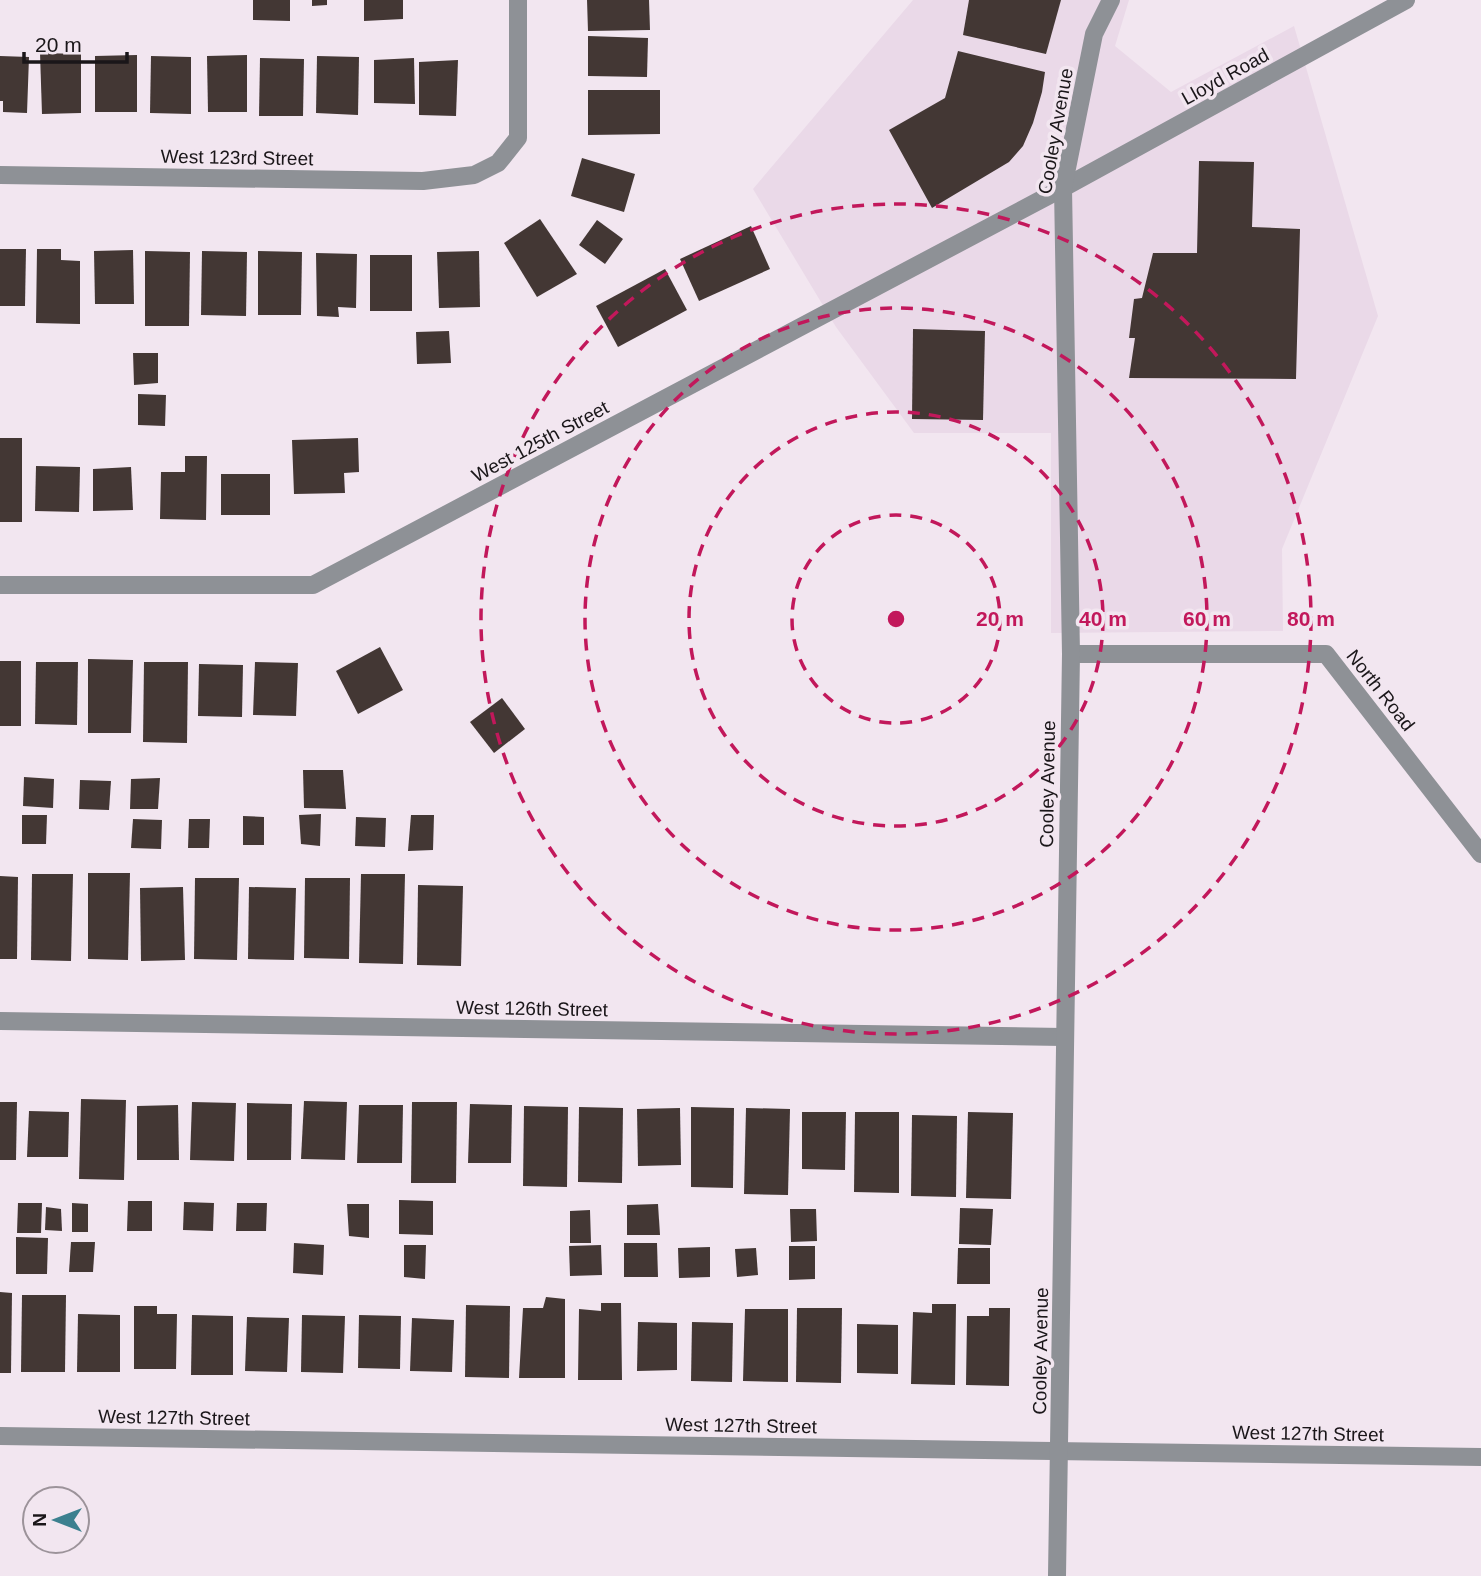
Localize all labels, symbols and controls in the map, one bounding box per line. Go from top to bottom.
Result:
scale bar [24,21,128,65]
text: 20 m [35,33,82,56]
street label: Lloyd Road [1178,44,1272,109]
street label: Cooley Avenue [1034,66,1077,196]
street label: West 123rd Street [160,146,314,169]
street label: West 125th Street [468,396,613,486]
centre of rings [884,607,908,631]
text: 20 m [976,607,1024,630]
text: 40 m [1079,607,1127,630]
text: 60 m [1183,607,1231,630]
text: 80 m [1287,607,1335,630]
street label: North Road [1342,646,1419,735]
street label: Cooley Avenue [1036,720,1059,848]
street label: West 126th Street [456,997,609,1020]
street label: Cooley Avenue [1029,1287,1052,1415]
street label: West 127th Street [98,1406,251,1429]
street label: West 127th Street [665,1414,818,1437]
street label: West 127th Street [1232,1422,1385,1445]
north arrow [21,1485,91,1555]
text: N [29,1513,50,1527]

